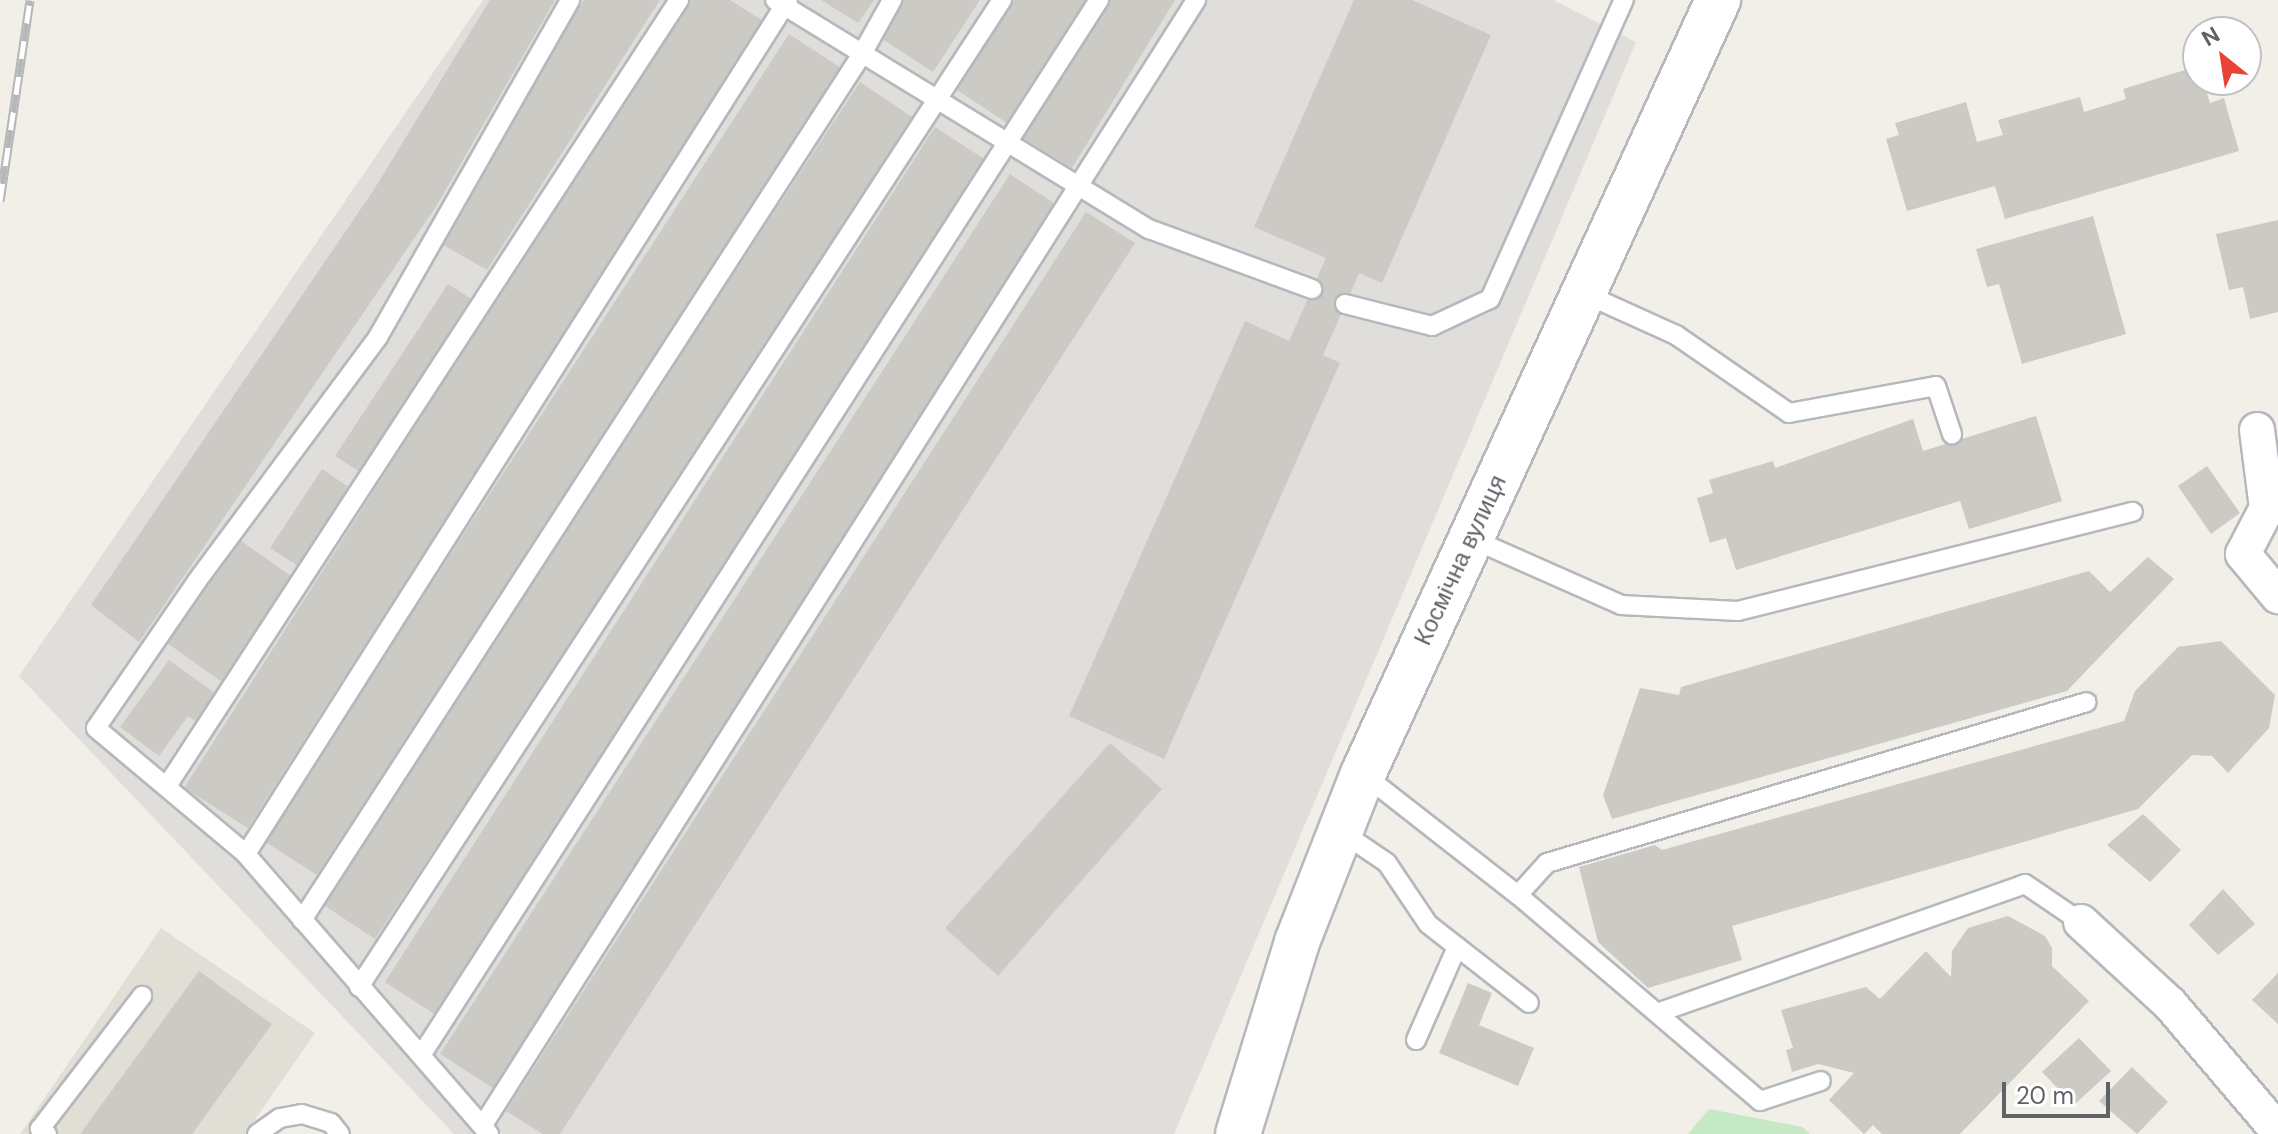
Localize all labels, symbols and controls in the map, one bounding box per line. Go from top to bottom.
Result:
north arrow [2182,16,2262,96]
text: N [2197,20,2225,53]
street label: Космічна вулиця [1408,470,1512,650]
scale bar [2006,1066,2114,1116]
text: 20 m [2016,1080,2074,1111]

